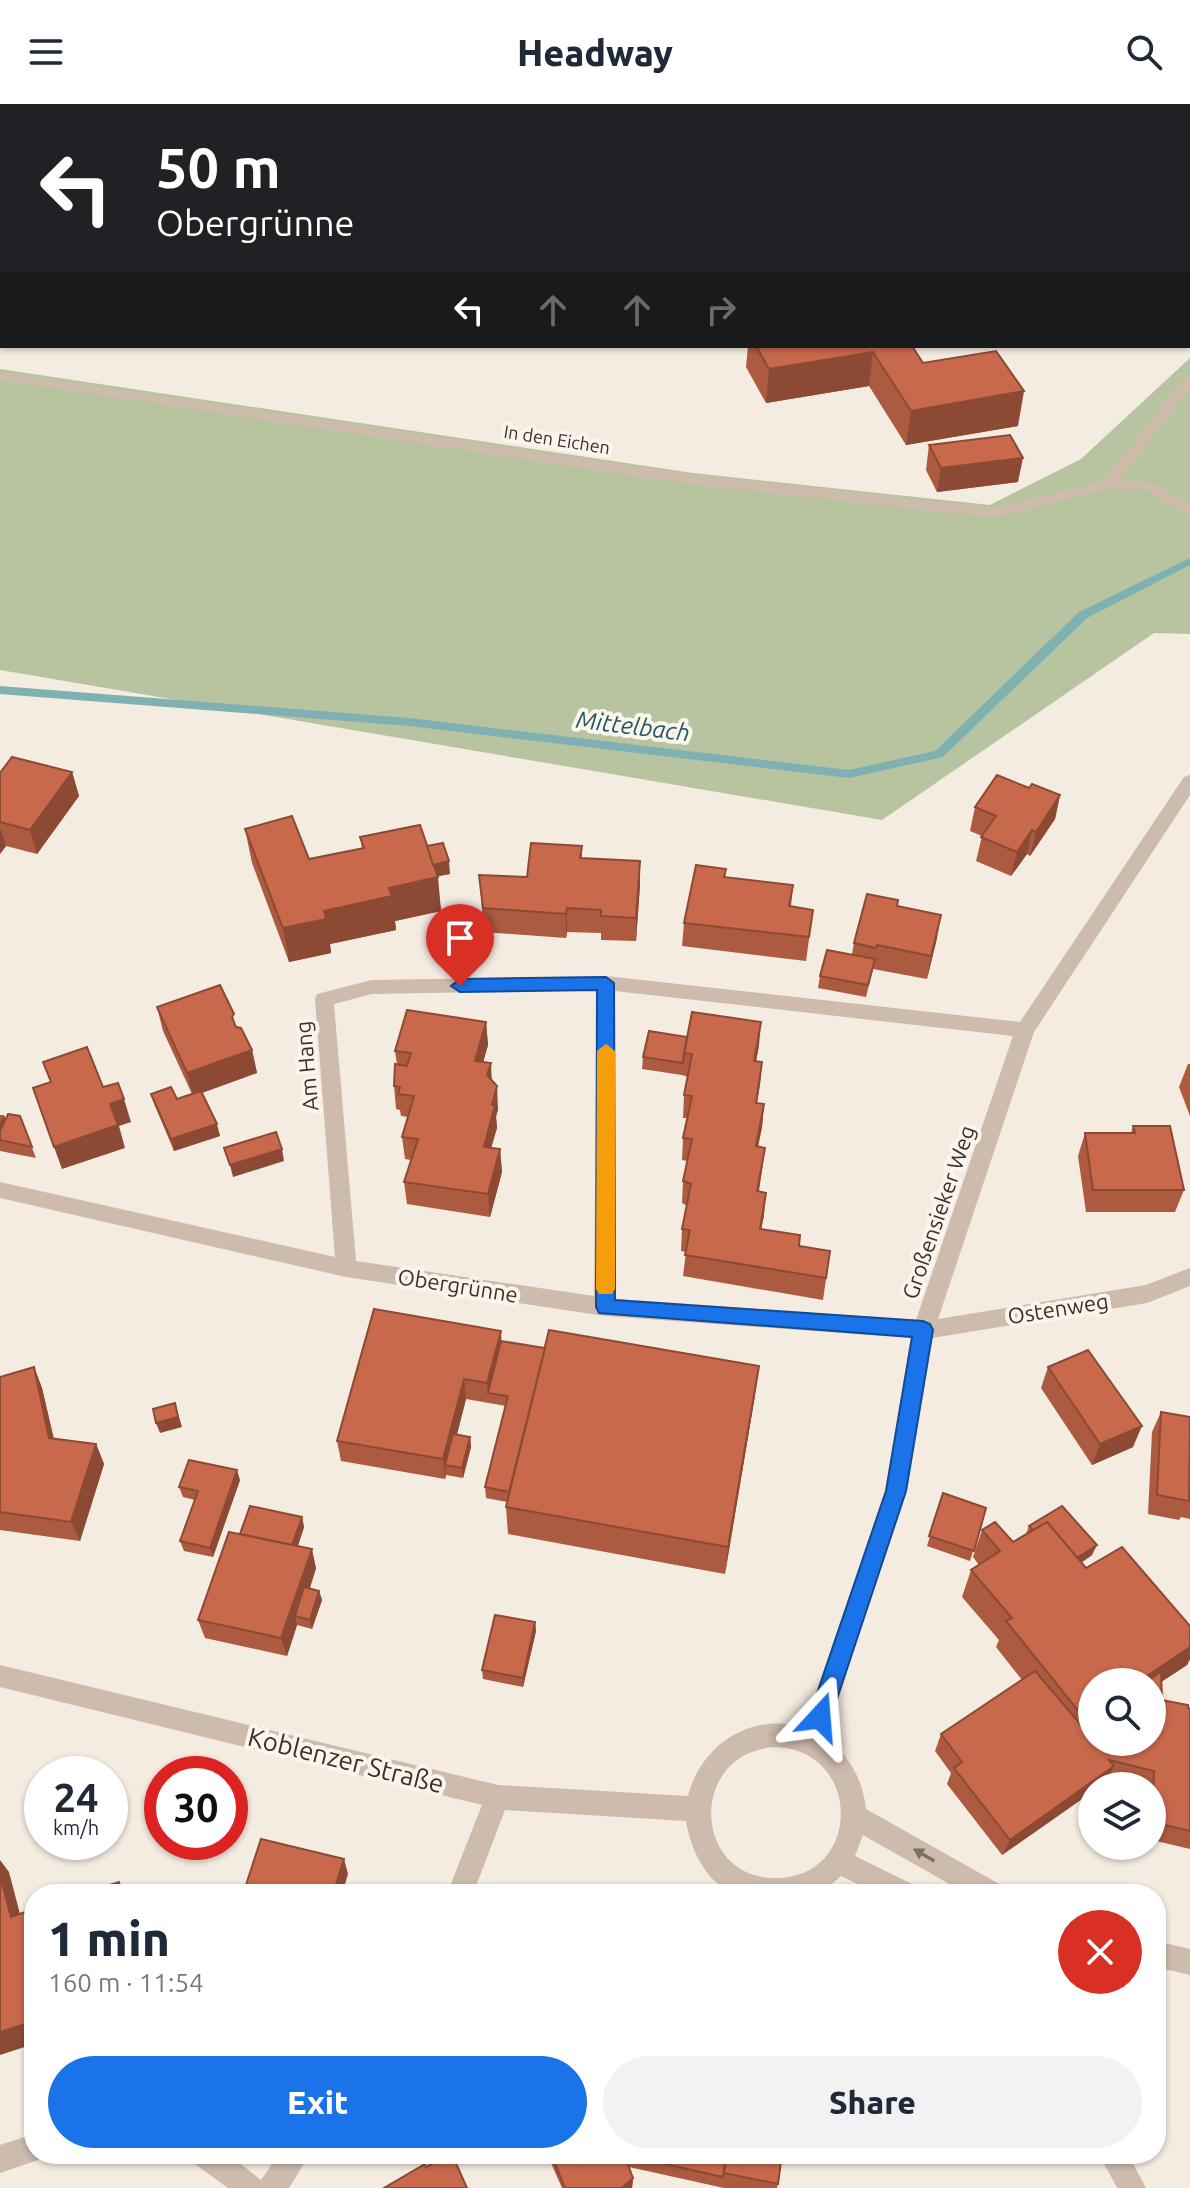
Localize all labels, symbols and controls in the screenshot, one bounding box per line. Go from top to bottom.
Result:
icon: menu [24,30,68,74]
icon: search [1122,30,1166,74]
text: Headway [517,32,673,73]
icon: left [24,136,128,240]
text: 50 m [156,136,281,199]
text: Obergrünne [156,202,354,243]
icon: left [447,288,491,332]
icon: ahead [531,288,575,332]
icon: ahead [615,288,659,332]
icon: right [699,288,743,332]
street label: In den Eichen [502,421,612,457]
water label: Mittelbach [575,706,691,746]
pin [426,904,494,986]
icon: arrive [438,916,482,960]
street label: Am Hang [290,1020,322,1112]
street label: Großensieker Weg [897,1122,979,1302]
street label: Obergrünne [396,1263,520,1307]
street label: Ostenweg [1006,1288,1110,1328]
map controls [1078,1668,1166,1860]
button: search [1078,1668,1166,1756]
position arrow [778,1675,862,1759]
street label: Koblenzer Straße [245,1722,447,1798]
speed limit sign: 30 [144,1756,248,1860]
button: layers [1078,1772,1166,1860]
text: 24 [53,1775,99,1820]
text: km/h [53,1816,99,1839]
one-way arrow [913,1849,935,1863]
button: close [1058,1910,1142,1994]
text: 1 min [48,1911,170,1965]
text: 160 m · 11:54 [48,1968,204,1997]
button: Exit [48,2056,587,2148]
button: Share [603,2056,1142,2148]

